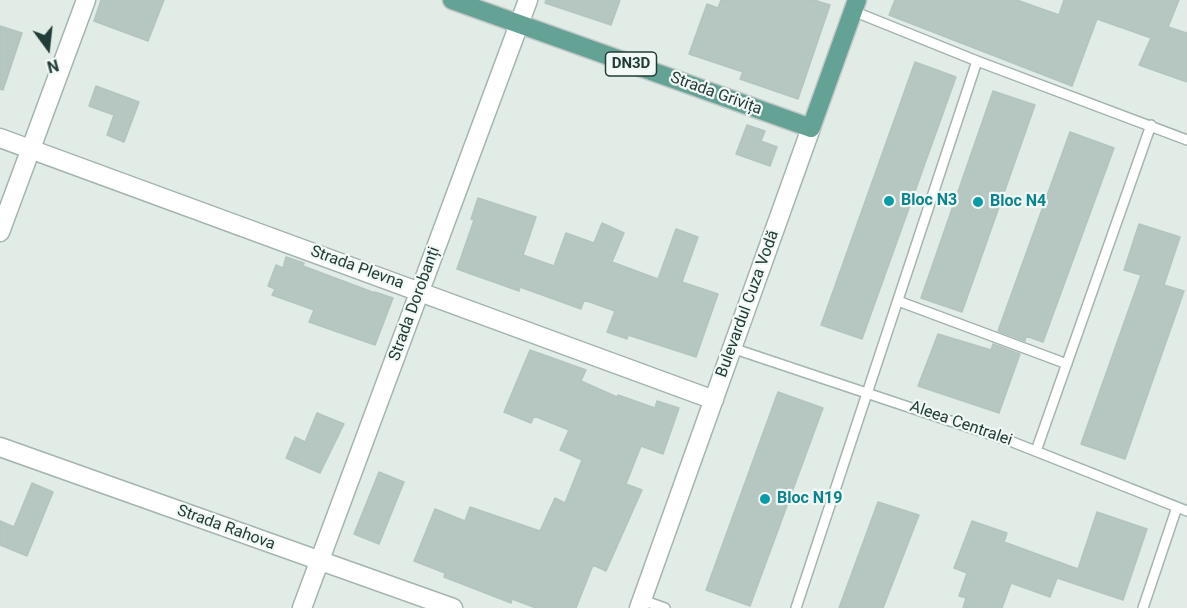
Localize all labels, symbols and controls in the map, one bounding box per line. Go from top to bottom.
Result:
north arrow [18,18,78,78]
road number: DN3D [606,52,656,76]
text: N [45,55,61,77]
street label: Strada Grivița [668,69,764,119]
place label: Bloc N3 [901,191,957,211]
place label: Bloc N4 [990,192,1046,212]
marker: Bloc N3 [882,194,896,208]
marker: Bloc N4 [971,195,985,209]
street label: Bulevardul Cuza Vodă [712,228,784,380]
street label: Strada Plevna [308,242,406,294]
street label: Strada Dorobanți [385,244,445,364]
street label: Aleea Centralei [907,398,1015,450]
place label: Bloc N19 [777,489,842,509]
marker: Bloc N19 [758,492,772,506]
street label: Strada Rahova [174,501,278,555]

